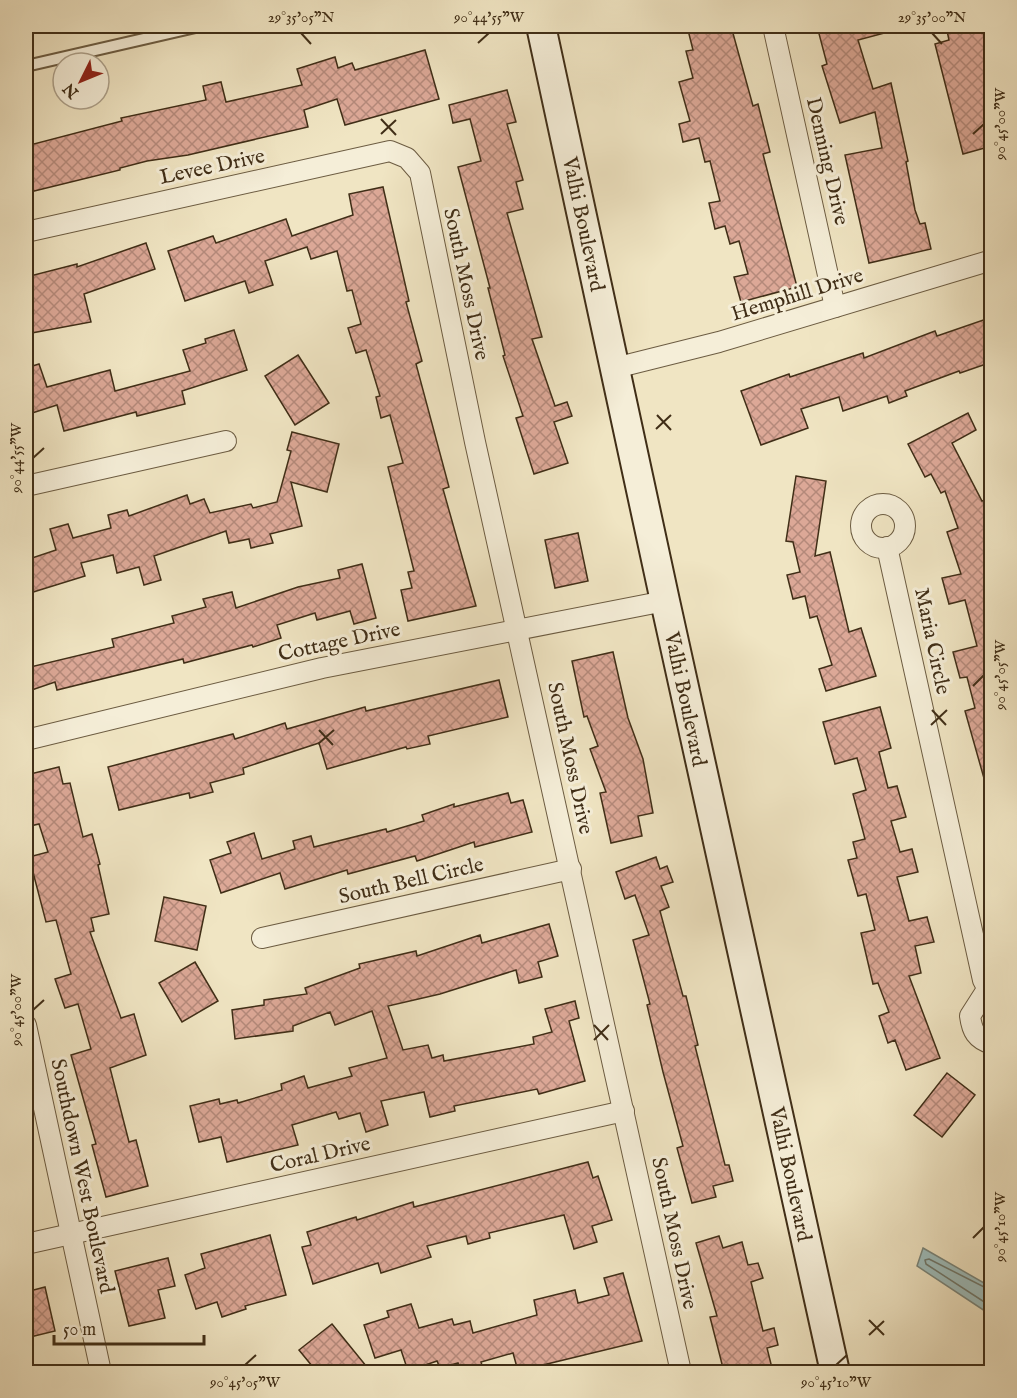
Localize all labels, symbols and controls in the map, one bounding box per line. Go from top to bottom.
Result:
text: 29°35'05"N [268,8,334,27]
text: 90°44'55"W [453,8,525,27]
text: 29°35'00"N [898,8,966,27]
north arrow [51,51,111,111]
text: N [59,78,84,102]
text: 90°45'00"W [991,87,1010,161]
street label: Denning Drive [799,95,854,228]
street label: Levee Drive [157,143,268,192]
street label: Valhi Boulevard [555,153,610,295]
street label: South Moss Drive [436,206,495,363]
street label: Hemphill Drive [728,262,867,328]
text: 90°44'55"W [7,422,26,494]
street label: Maria Circle [907,586,956,697]
street label: Cottage Drive [276,616,403,669]
street label: Valhi Boulevard [657,628,712,770]
text: 90°45'05"W [991,639,1010,711]
street label: South Moss Drive [540,680,599,837]
street label: South Bell Circle [336,852,487,911]
text: 90°45'00"W [7,973,26,1047]
street label: Southdown West Boulevard [43,1056,120,1297]
street label: Valhi Boulevard [762,1103,817,1245]
street label: Coral Drive [267,1131,374,1180]
street label: South Moss Drive [644,1155,703,1312]
text: 90°45'10"W [991,1191,1010,1263]
scale bar [54,1308,204,1346]
text: 50 m [63,1319,96,1342]
text: 90°45'05"W [209,1373,281,1392]
text: 90°45'10"W [800,1373,872,1392]

